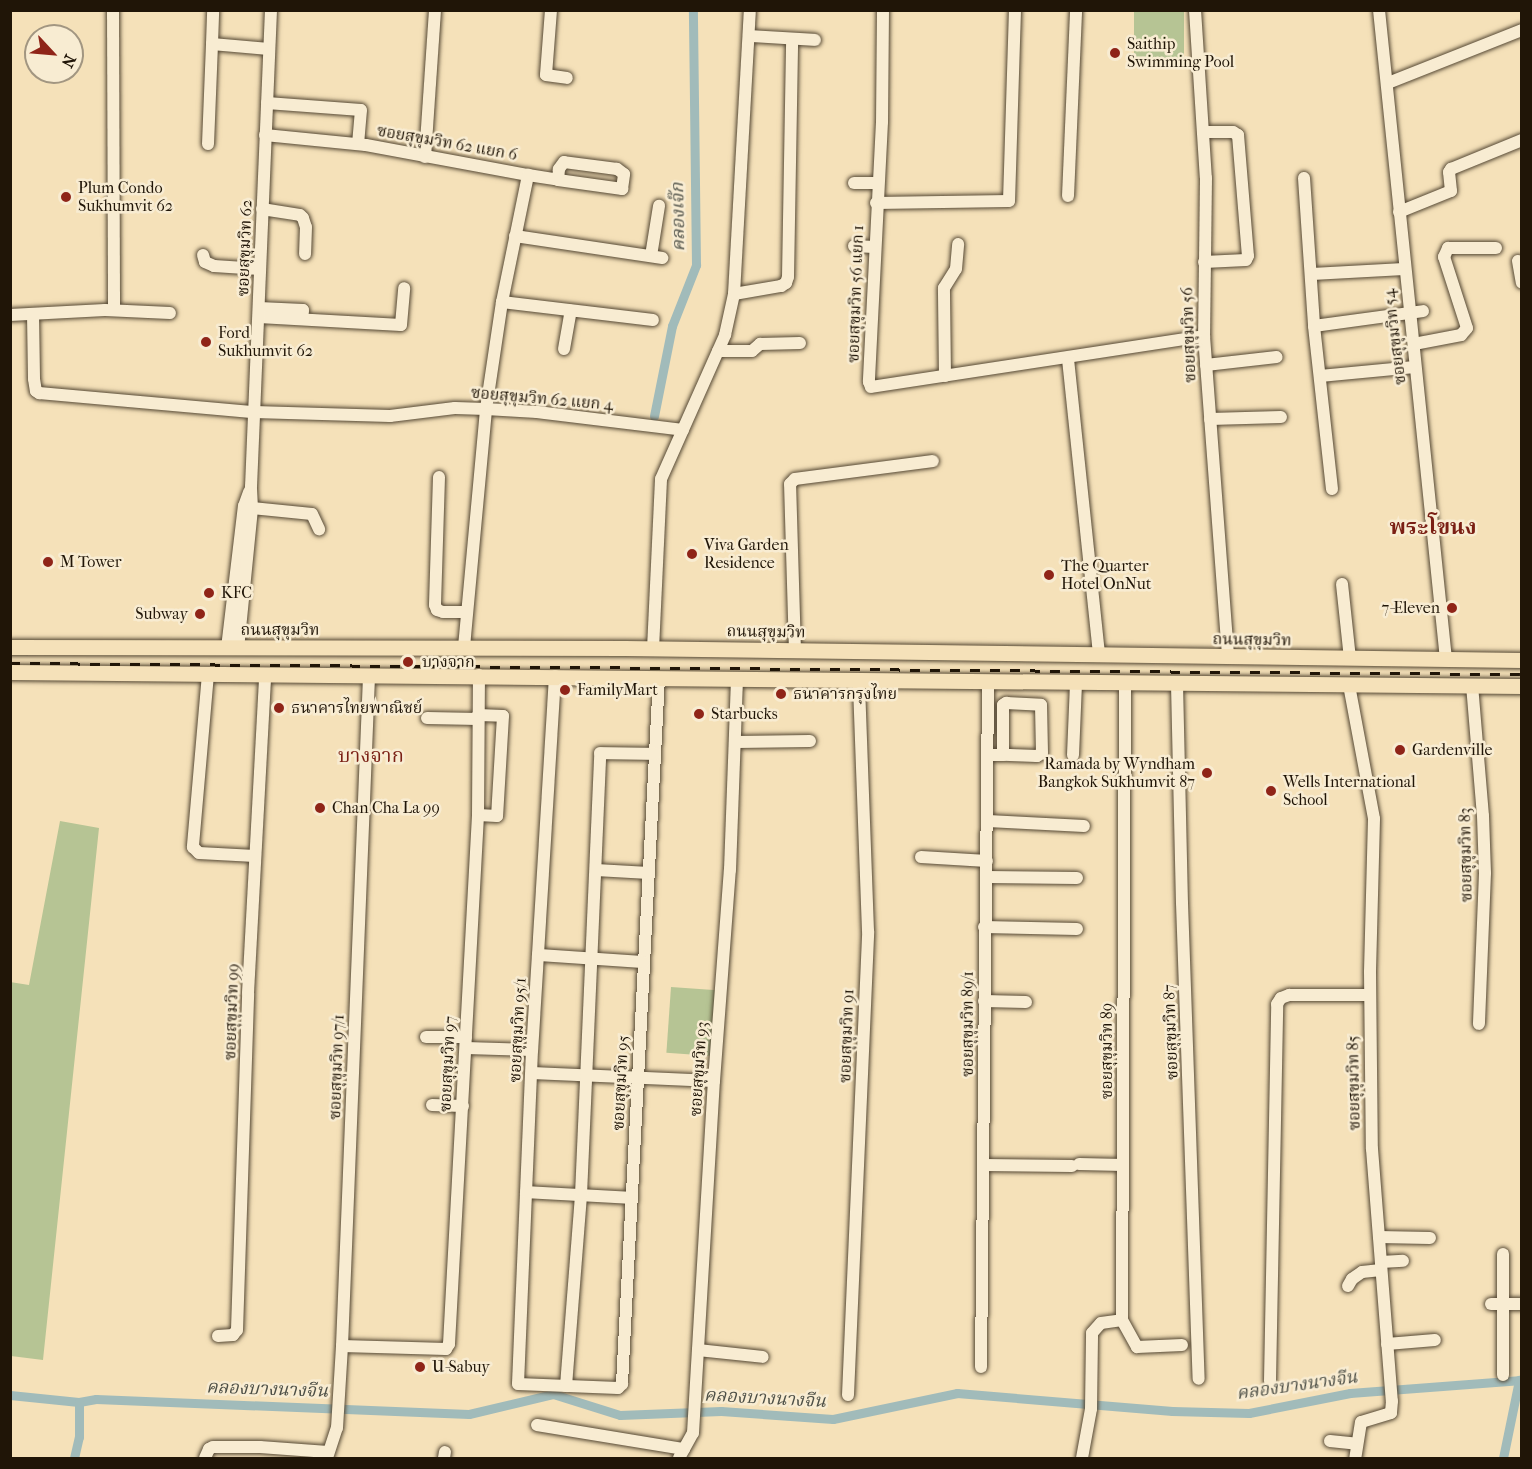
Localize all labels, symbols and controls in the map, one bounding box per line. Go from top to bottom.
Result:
north arrow [24,24,84,84]
place label: Saithip Swimming Pool [1127,34,1234,72]
marker: Saithip Swimming Pool [1108,46,1122,60]
text: N [58,52,80,71]
street label: ซอยสุขุมวิท 62 แยก 6 [375,121,519,165]
place label: Plum Condo Sukhumvit 62 [78,178,173,216]
water label: คลองเจ๊ก [668,182,690,252]
marker: Plum Condo Sukhumvit 62 [59,190,73,204]
street label: ซอยสุขุมวิท 62 [234,199,256,297]
street label: ซอยสุขุมวิท 56 แยก 1 [844,225,868,363]
street label: ซอยสุขุมวิท 56 [1178,287,1200,383]
street label: ซอยสุขุมวิท 54 [1380,288,1410,386]
place label: Ford Sukhumvit 62 [218,323,313,361]
marker: Ford Sukhumvit 62 [199,335,213,349]
street label: ซอยสุขุมวิท 62 แยก 4 [470,383,614,415]
district label: พระโขนง [1390,515,1476,541]
place label: Viva Garden Residence [704,535,789,573]
marker: Viva Garden Residence [685,547,699,561]
place label: M Tower [60,552,121,572]
marker: M Tower [41,555,55,569]
place label: The Quarter Hotel OnNut [1061,556,1151,594]
marker: The Quarter Hotel OnNut [1042,568,1056,582]
place label: KFC [221,583,252,603]
marker: KFC [202,586,216,600]
place label: 7-Eleven [1381,598,1440,618]
marker: 7-Eleven [1445,601,1459,615]
place label: Subway [135,604,188,624]
marker: Subway [193,607,207,621]
street label: ถนนสุขุมวิท [241,620,319,640]
street label: ถนนสุขุมวิท [726,622,806,642]
street label: ถนนสุขุมวิท [1212,630,1292,650]
place label: บางจาก [422,652,475,672]
marker: บางจาก [399,653,417,671]
place label: FamilyMart [577,680,658,700]
marker: FamilyMart [558,683,572,697]
place label: ธนาคารกรุงไทย [793,684,897,704]
marker: ธนาคารกรุงไทย [774,687,788,701]
place label: ธนาคารไทยพาณิชย์ [291,698,422,718]
marker: ธนาคารไทยพาณิชย์ [272,701,286,715]
place label: Starbucks [711,704,778,724]
marker: Starbucks [692,707,706,721]
place label: Gardenville [1412,740,1492,760]
district label: บางจาก [338,743,404,767]
marker: Gardenville [1393,743,1407,757]
place label: Ramada by Wyndham Bangkok Sukhumvit 87 [1038,754,1195,792]
marker: Ramada by Wyndham Bangkok Sukhumvit 87 [1200,766,1214,780]
place label: Wells International School [1283,772,1416,810]
marker: Wells International School [1264,784,1278,798]
place label: Chan Cha La 99 [332,798,440,818]
marker: Chan Cha La 99 [313,801,327,815]
street label: ซอยสุขุมวิท 83 [1456,808,1476,902]
street label: ซอยสุขุมวิท 99 [221,963,243,1061]
street label: ซอยสุขุมวิท 89/1 [958,971,978,1077]
street label: ซอยสุขุมวิท 95/1 [506,977,530,1083]
street label: ซอยสุขุมวิท 87 [1160,984,1182,1080]
street label: ซอยสุขุมวิท 91 [836,989,858,1083]
street label: ซอยสุขุมวิท 89 [1097,1003,1117,1099]
street label: ซอยสุขุมวิท 97/1 [326,1014,348,1120]
street label: ซอยสุขุมวิท 97 [436,1016,460,1112]
street label: ซอยสุขุมวิท 93 [686,1021,712,1117]
street label: ซอยสุขุมวิท 95 [609,1035,633,1131]
street label: ซอยสุขุมวิท 85 [1344,1035,1364,1131]
place label: U-Sabuy [432,1357,490,1377]
marker: U-Sabuy [413,1360,427,1374]
water label: คลองบางนางจีน [1235,1367,1359,1405]
water label: คลองบางนางจีน [206,1377,328,1403]
water label: คลองบางนางจีน [704,1385,826,1413]

